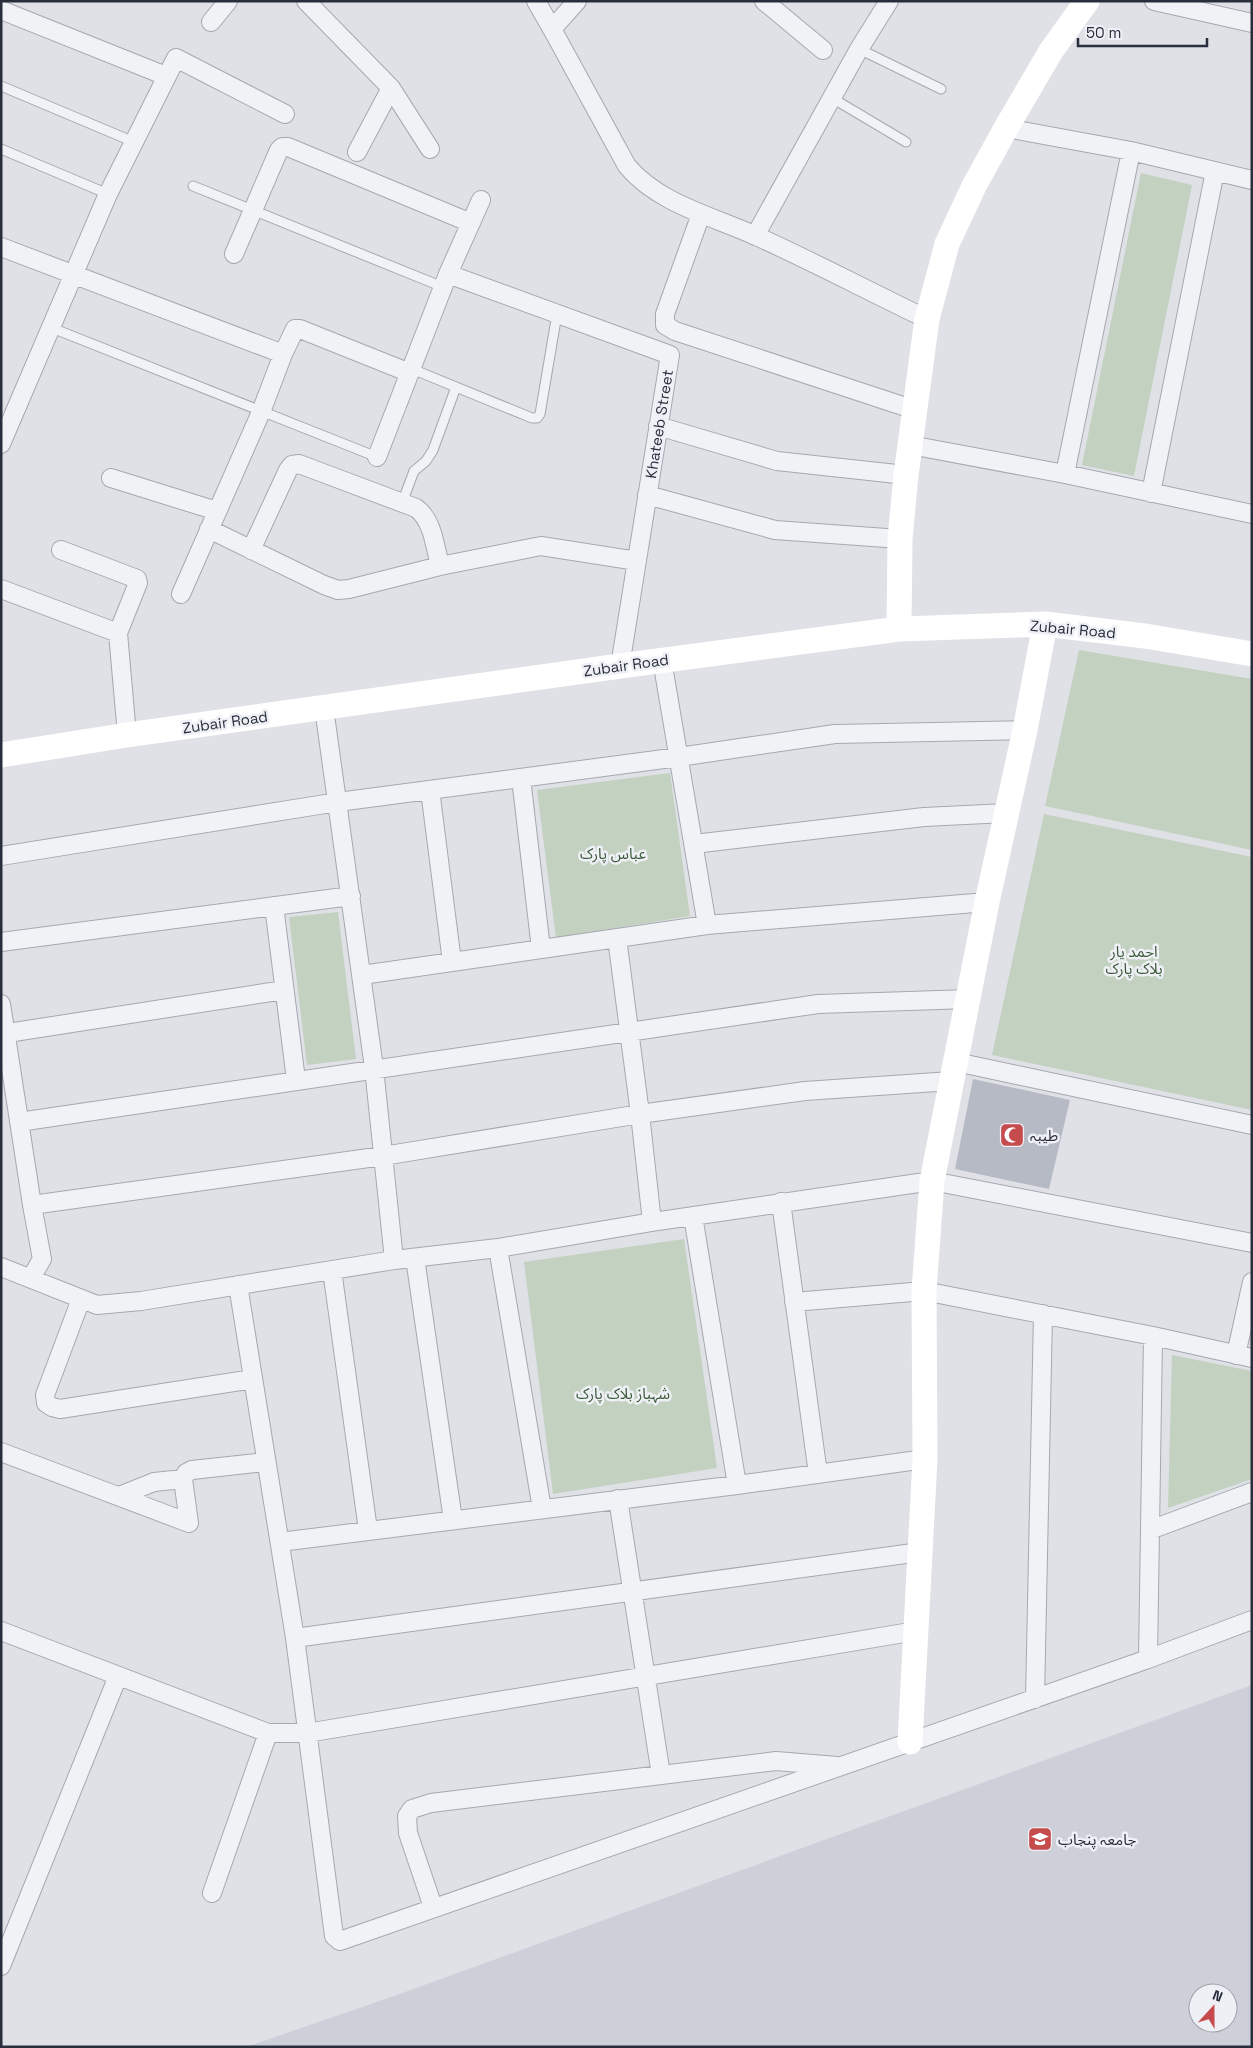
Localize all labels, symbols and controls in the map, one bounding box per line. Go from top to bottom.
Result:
scale bar [1078,15,1207,47]
text: 50 m [1086,23,1121,42]
street label: Khateeb Street [641,368,677,480]
street label: Zubair Road [1029,616,1117,642]
street label: Zubair Road [582,650,670,680]
street label: Zubair Road [181,707,269,737]
park label: عباس پارک [580,844,646,864]
park label: احمد یار بلاک پارک [1106,942,1162,979]
mosque icon: طیبہ [999,1122,1025,1148]
place label: طیبہ [1030,1126,1058,1145]
park label: شہباز بلاک پارک [576,1384,670,1404]
school or university icon: جامعہ پنجاب [1027,1826,1053,1852]
place label: جامعہ پنجاب [1058,1830,1137,1850]
north arrow [1188,1983,1238,2033]
text: N [1210,1986,1225,2006]

